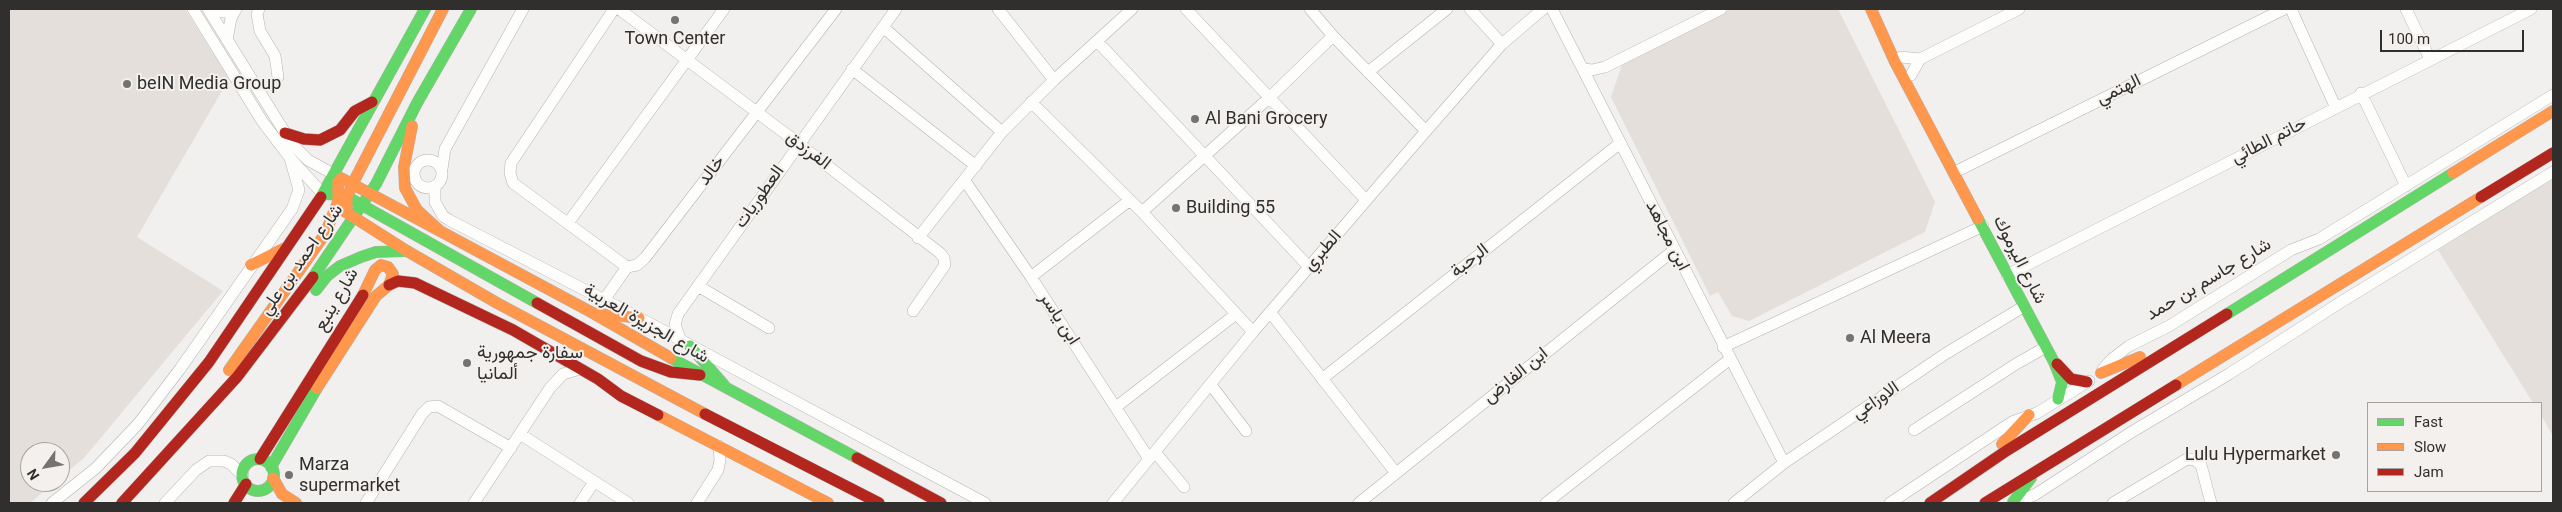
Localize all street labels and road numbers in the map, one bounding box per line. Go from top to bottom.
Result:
street label: الهتمي [2093,70,2145,110]
street label: حاتم الطائي [2228,113,2310,169]
street label: الفرزدق [781,127,835,175]
street label: خالد [694,152,730,190]
street label: العطوريات [730,161,790,233]
street label: ابن مجاهد [1640,197,1694,275]
street label: شارع احمد بن علي [256,200,348,320]
street label: شارع اليرموك [1988,212,2050,308]
street label: الطبري [1299,226,1347,276]
street label: شارع جاسم بن حمد [2142,234,2276,326]
street label: الرحبة [1447,239,1493,283]
street label: شارع ينبع [310,265,364,335]
street label: شارع الجزيرة العربية [579,279,713,369]
street label: ابن ياسر [1034,289,1084,349]
street label: ابن الفارض [1479,343,1553,409]
street label: الاوزاعي [1848,377,1904,425]

